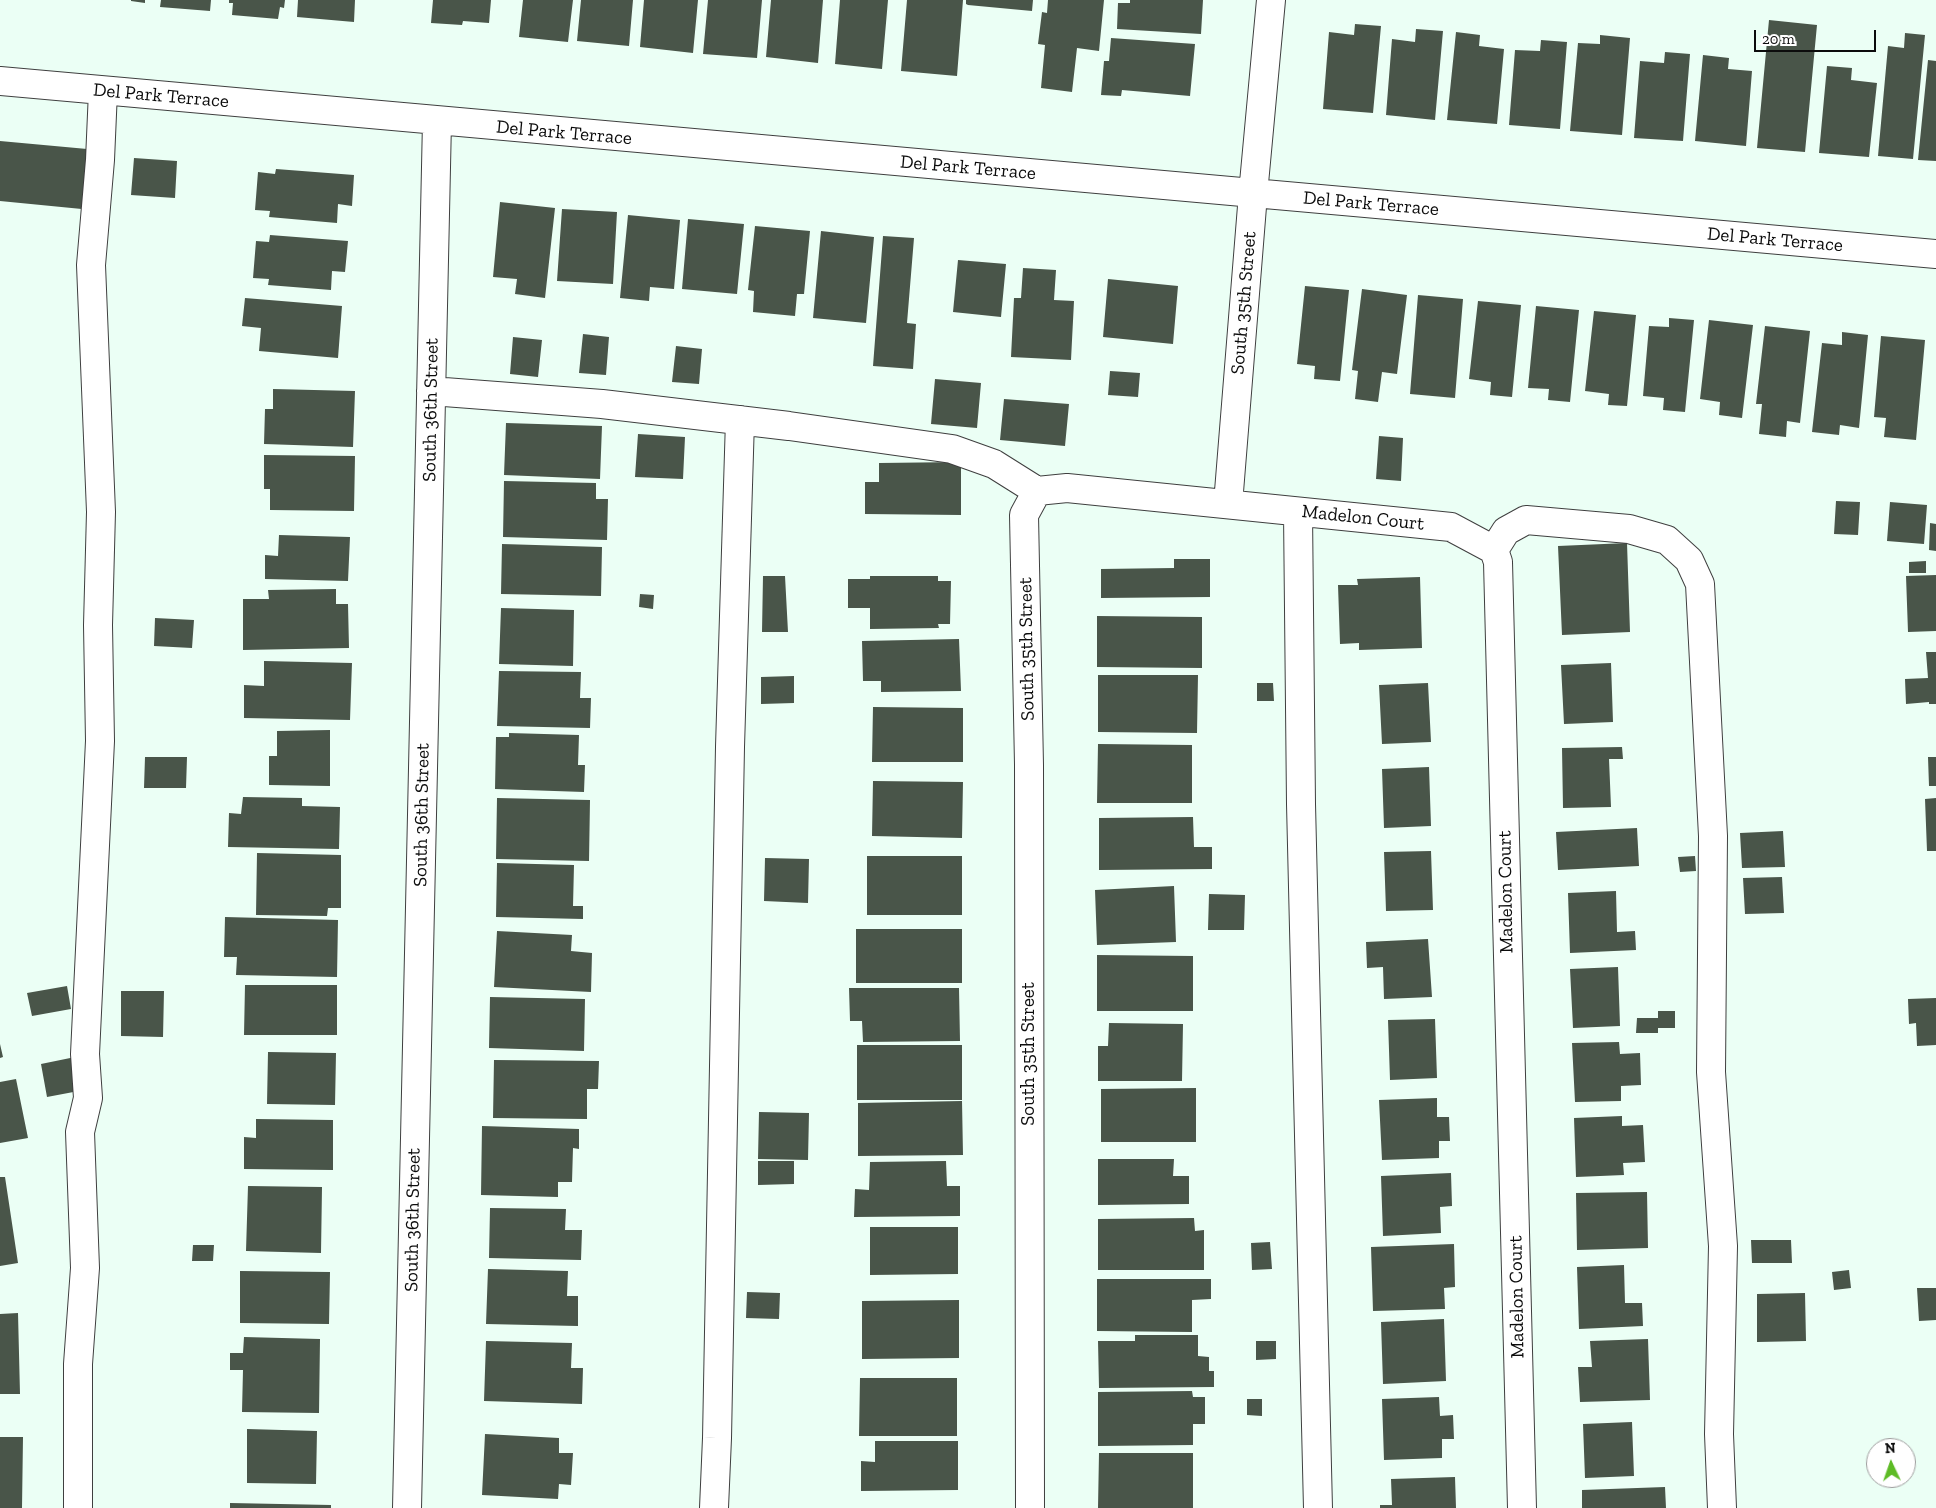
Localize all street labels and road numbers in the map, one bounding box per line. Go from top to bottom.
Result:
street label: Del Park Terrace [92,79,230,113]
street label: Del Park Terrace [495,116,633,150]
street label: Del Park Terrace [899,151,1037,185]
street label: Del Park Terrace [1302,187,1440,221]
street label: Del Park Terrace [1706,223,1844,257]
street label: South 35th Street [1226,230,1262,376]
street label: South 36th Street [418,338,444,482]
street label: Madelon Court [1301,500,1425,536]
street label: South 35th Street [1014,577,1040,721]
street label: South 36th Street [409,743,435,887]
street label: Madelon Court [1494,830,1518,954]
street label: South 35th Street [1018,982,1040,1126]
street label: South 36th Street [400,1148,426,1292]
street label: Madelon Court [1505,1235,1529,1359]

